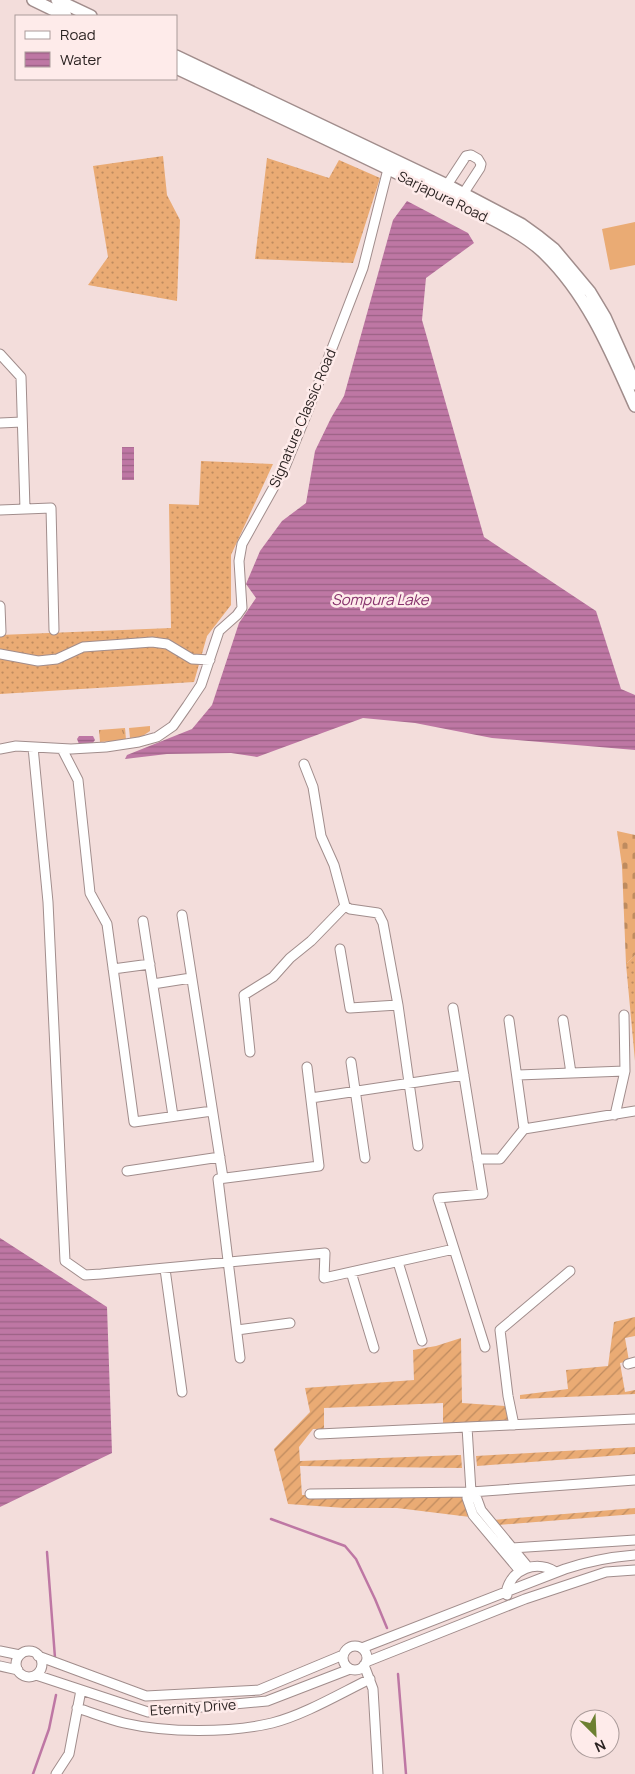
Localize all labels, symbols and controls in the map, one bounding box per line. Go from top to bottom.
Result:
legend [15,15,178,80]
text: Road [60,24,96,45]
text: Water [60,49,102,70]
street label: Sarjapura Road [395,166,491,226]
street label: Signature Classic Road [264,346,340,490]
water label: Sompura Lake [331,589,430,610]
street label: Eternity Drive [149,1695,237,1719]
north arrow [570,1709,620,1759]
text: N [592,1736,609,1757]

